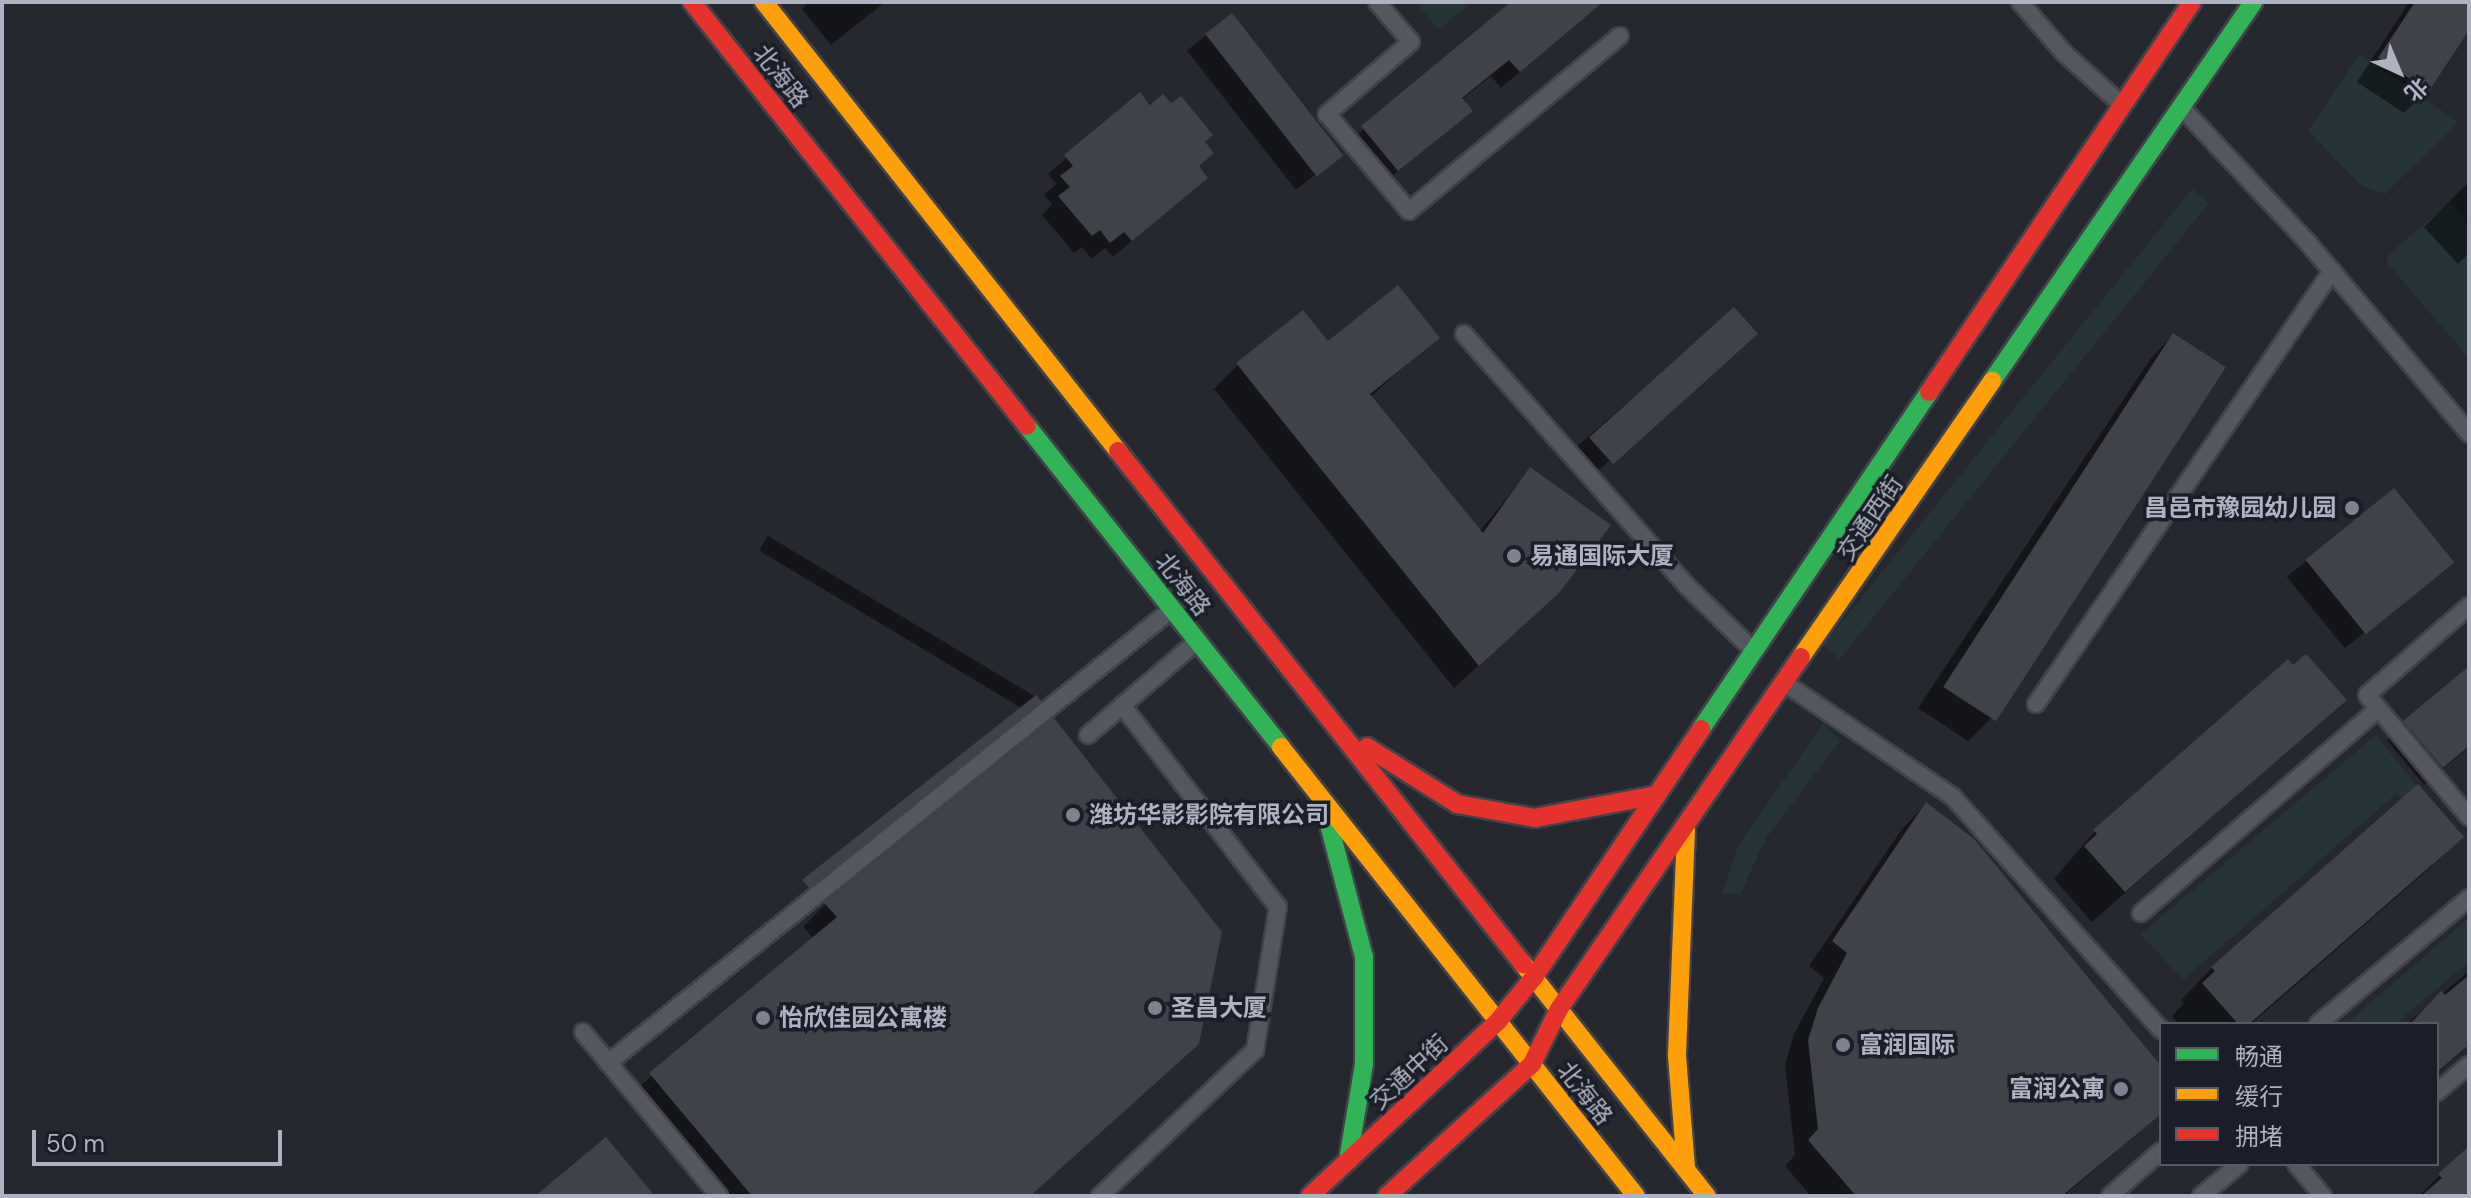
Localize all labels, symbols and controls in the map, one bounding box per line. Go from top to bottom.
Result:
north arrow [2359,32,2439,112]
street label: 北海路 [747,39,815,113]
text: 北 [2398,72,2434,108]
street label: 交通西街 [1831,470,1909,566]
place label: 昌邑市豫园幼儿园 [2144,494,2336,522]
marker: 昌邑市豫园幼儿园 [2343,499,2361,517]
place label: 易通国际大厦 [1530,542,1674,570]
street label: 北海路 [1149,547,1217,621]
marker: 易通国际大厦 [1505,547,1523,565]
place label: 潍坊华影影院有限公司 [1089,801,1329,829]
marker: 潍坊华影影院有限公司 [1064,806,1082,824]
place label: 圣昌大厦 [1171,994,1267,1022]
marker: 圣昌大厦 [1146,999,1164,1017]
place label: 怡欣佳园公寓楼 [779,1004,947,1032]
marker: 怡欣佳园公寓楼 [754,1009,772,1027]
legend [2159,1022,2439,1166]
street label: 交通中街 [1364,1029,1454,1115]
place label: 富润国际 [1859,1031,1955,1059]
marker: 富润国际 [1834,1036,1852,1054]
text: 畅通 [2235,1041,2283,1072]
street label: 北海路 [1551,1056,1619,1130]
place label: 富润公寓 [2009,1075,2105,1103]
marker: 富润公寓 [2112,1080,2130,1098]
text: 缓行 [2235,1081,2283,1112]
scale bar [36,1114,286,1164]
text: 拥堵 [2235,1121,2283,1152]
text: 50 m [46,1128,105,1159]

